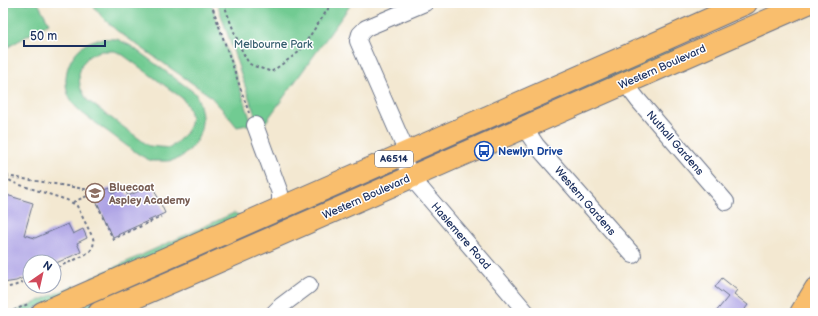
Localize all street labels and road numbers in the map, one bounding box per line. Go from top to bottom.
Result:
street label: Western Boulevard [616,42,708,92]
street label: Nuthall Gardens [644,108,707,178]
road number: A6514 [375,151,413,167]
street label: Western Gardens [552,164,619,238]
street label: Western Boulevard [320,172,412,222]
street label: Haslemere Road [429,200,493,272]

